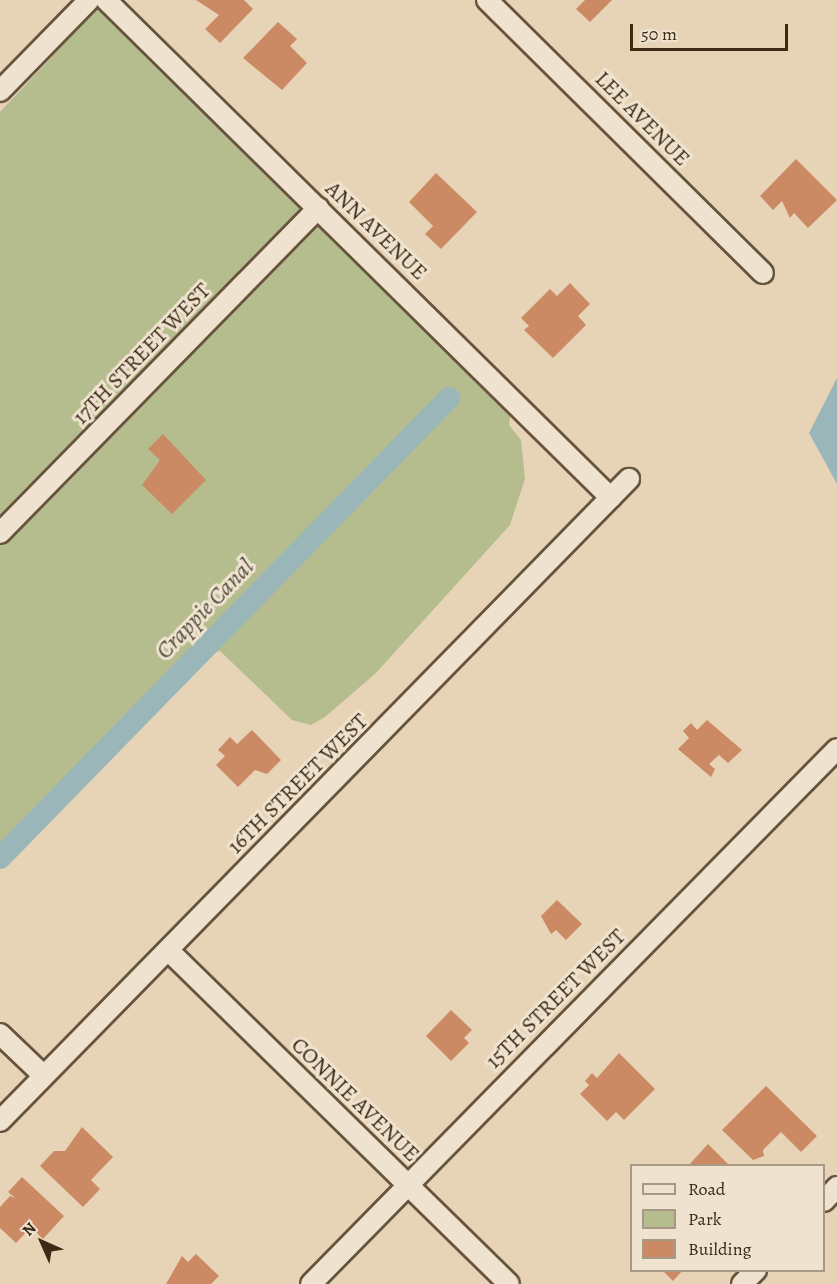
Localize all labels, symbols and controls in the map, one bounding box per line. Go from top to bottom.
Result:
scale bar [633,12,790,50]
text: 50 m [641,22,677,46]
street label: LEE AVENUE [589,66,695,172]
street label: ANN AVENUE [320,176,432,286]
street label: 17TH STREET WEST [68,278,216,430]
water label: Crappie Canal [150,553,260,665]
street label: 16TH STREET WEST [222,708,374,860]
street label: 15TH STREET WEST [481,924,631,1074]
street label: CONNIE AVENUE [285,1032,425,1168]
legend [630,1164,825,1272]
text: Road [688,1177,725,1201]
text: Park [688,1207,722,1231]
north arrow [12,1212,72,1272]
text: N [17,1217,41,1241]
text: Building [688,1237,752,1261]

